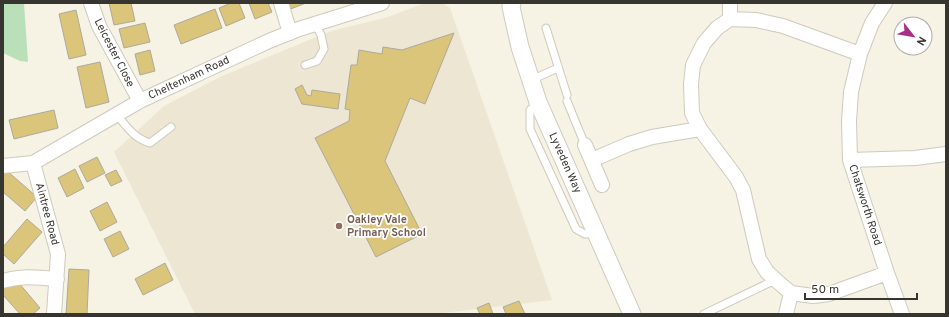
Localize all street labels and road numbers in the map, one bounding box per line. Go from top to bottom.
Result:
street label: Leicester Close [91,16,137,90]
street label: Cheltenham Road [146,53,232,103]
street label: Lyveden Way [545,131,585,196]
street label: Chatsworth Road [845,163,885,247]
street label: Aintree Road [32,181,62,247]

